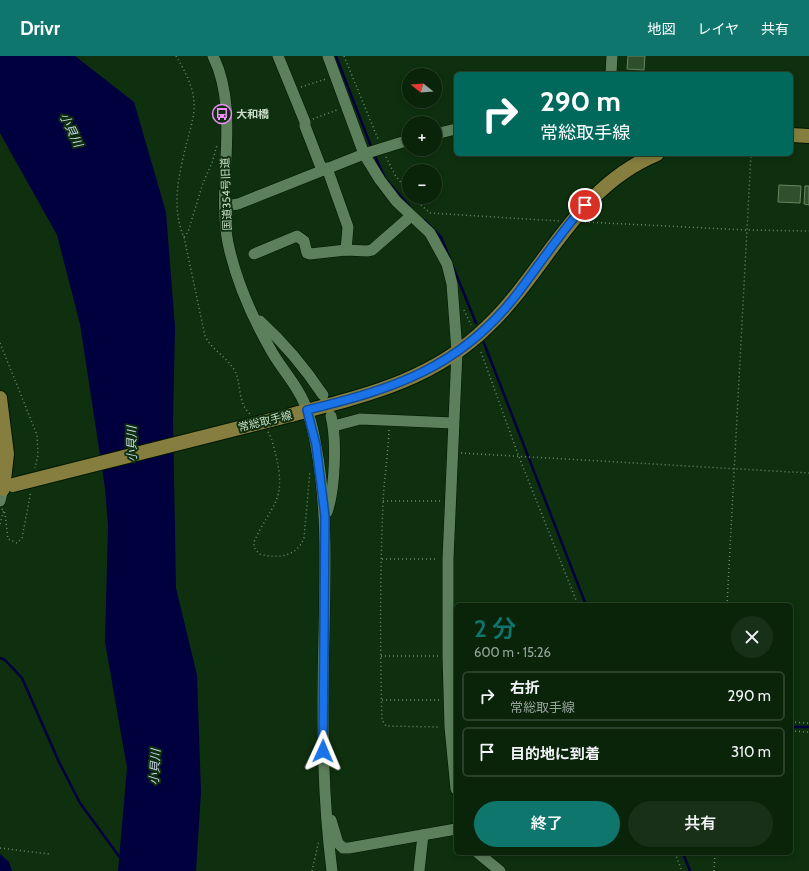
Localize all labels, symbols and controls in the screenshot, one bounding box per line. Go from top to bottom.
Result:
text: Drivr [20,17,60,40]
text: 地図 [647,20,675,38]
text: レイヤ [697,20,739,38]
text: 共有 [761,20,789,38]
north arrow [402,68,442,108]
map controls [402,68,442,204]
text: 290 m [540,84,621,118]
icon: right [474,88,526,140]
bus stop icon: 大和橋 [211,103,233,125]
place label: 大和橋 [236,107,269,121]
water label: 小貝川 [57,110,87,151]
button: + [402,116,442,156]
text: 常総取手線 [540,122,630,144]
street label: 国道354号旧道 [218,157,234,231]
button: − [402,164,442,204]
pin [568,188,602,222]
icon: arrive [574,194,596,216]
street label: 常総取手線 [237,408,293,434]
water label: 小貝川 [124,424,139,462]
text: 2 分 [474,614,516,643]
button: close [731,616,773,658]
text: 600 m · 15:26 [474,644,551,660]
text: 右折 [510,679,540,697]
icon: right [476,685,498,707]
text: 290 m [728,687,771,705]
text: 常総取手線 [510,699,575,715]
position arrow [302,730,344,772]
icon: arrive [476,741,498,763]
text: 310 m [731,743,771,761]
text: 目的地に到着 [510,745,600,763]
water label: 小貝川 [146,747,163,785]
button: 終了 [474,801,620,847]
button: 共有 [628,801,773,847]

